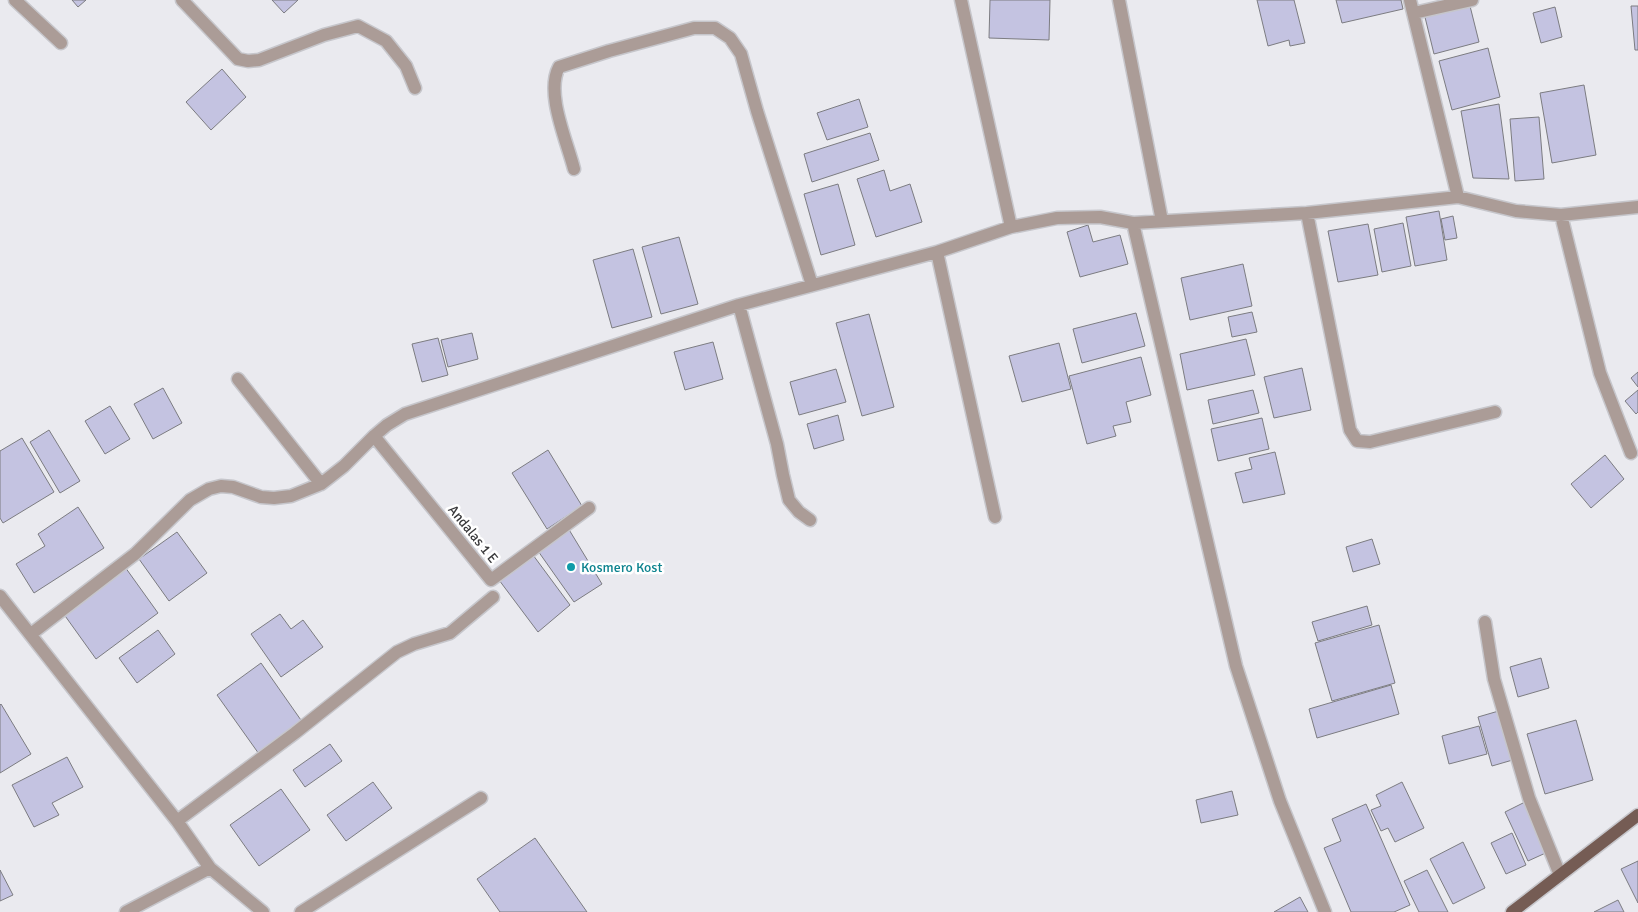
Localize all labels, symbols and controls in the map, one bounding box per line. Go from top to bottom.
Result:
street label: Andalas 1 E [444,502,502,566]
place label: Kosmero Kost [581,559,662,576]
marker: Kosmero Kost [565,561,577,573]

